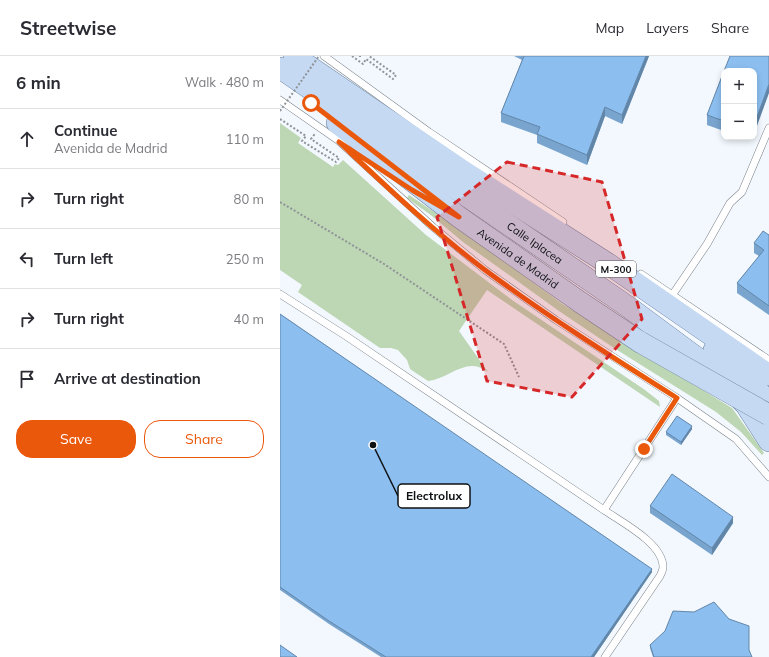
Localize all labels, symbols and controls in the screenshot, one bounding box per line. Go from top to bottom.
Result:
text: Streetwise [20,16,116,40]
text: Map [595,19,624,37]
text: Layers [646,19,689,37]
text: Share [711,19,749,37]
map controls [721,68,757,140]
button: + [721,68,757,104]
text: 6 min [16,72,61,93]
text: Walk · 480 m [185,74,264,90]
route start [302,94,320,112]
button: − [721,104,757,140]
text: Continue [54,121,117,140]
icon: ahead [16,128,38,150]
text: 110 m [226,131,264,147]
text: Avenida de Madrid [54,140,167,156]
icon: right [16,188,38,210]
text: Turn right [54,189,124,208]
text: 80 m [234,191,264,207]
street label: Calle Iplacea [504,219,565,267]
street label: Avenida de Madrid [475,225,561,292]
icon: left [16,248,38,270]
text: Turn left [54,249,113,268]
text: 250 m [226,251,264,267]
road number: M-300 [596,261,636,277]
icon: right [16,308,38,330]
text: Turn right [54,309,124,328]
text: 40 m [234,311,264,327]
icon: arrive [16,368,38,390]
text: Arrive at destination [54,369,201,388]
button: Save [16,420,136,458]
button: Share [144,420,264,458]
route end [635,440,653,458]
callout: Electrolux [398,484,470,508]
text: Electrolux [406,488,462,503]

